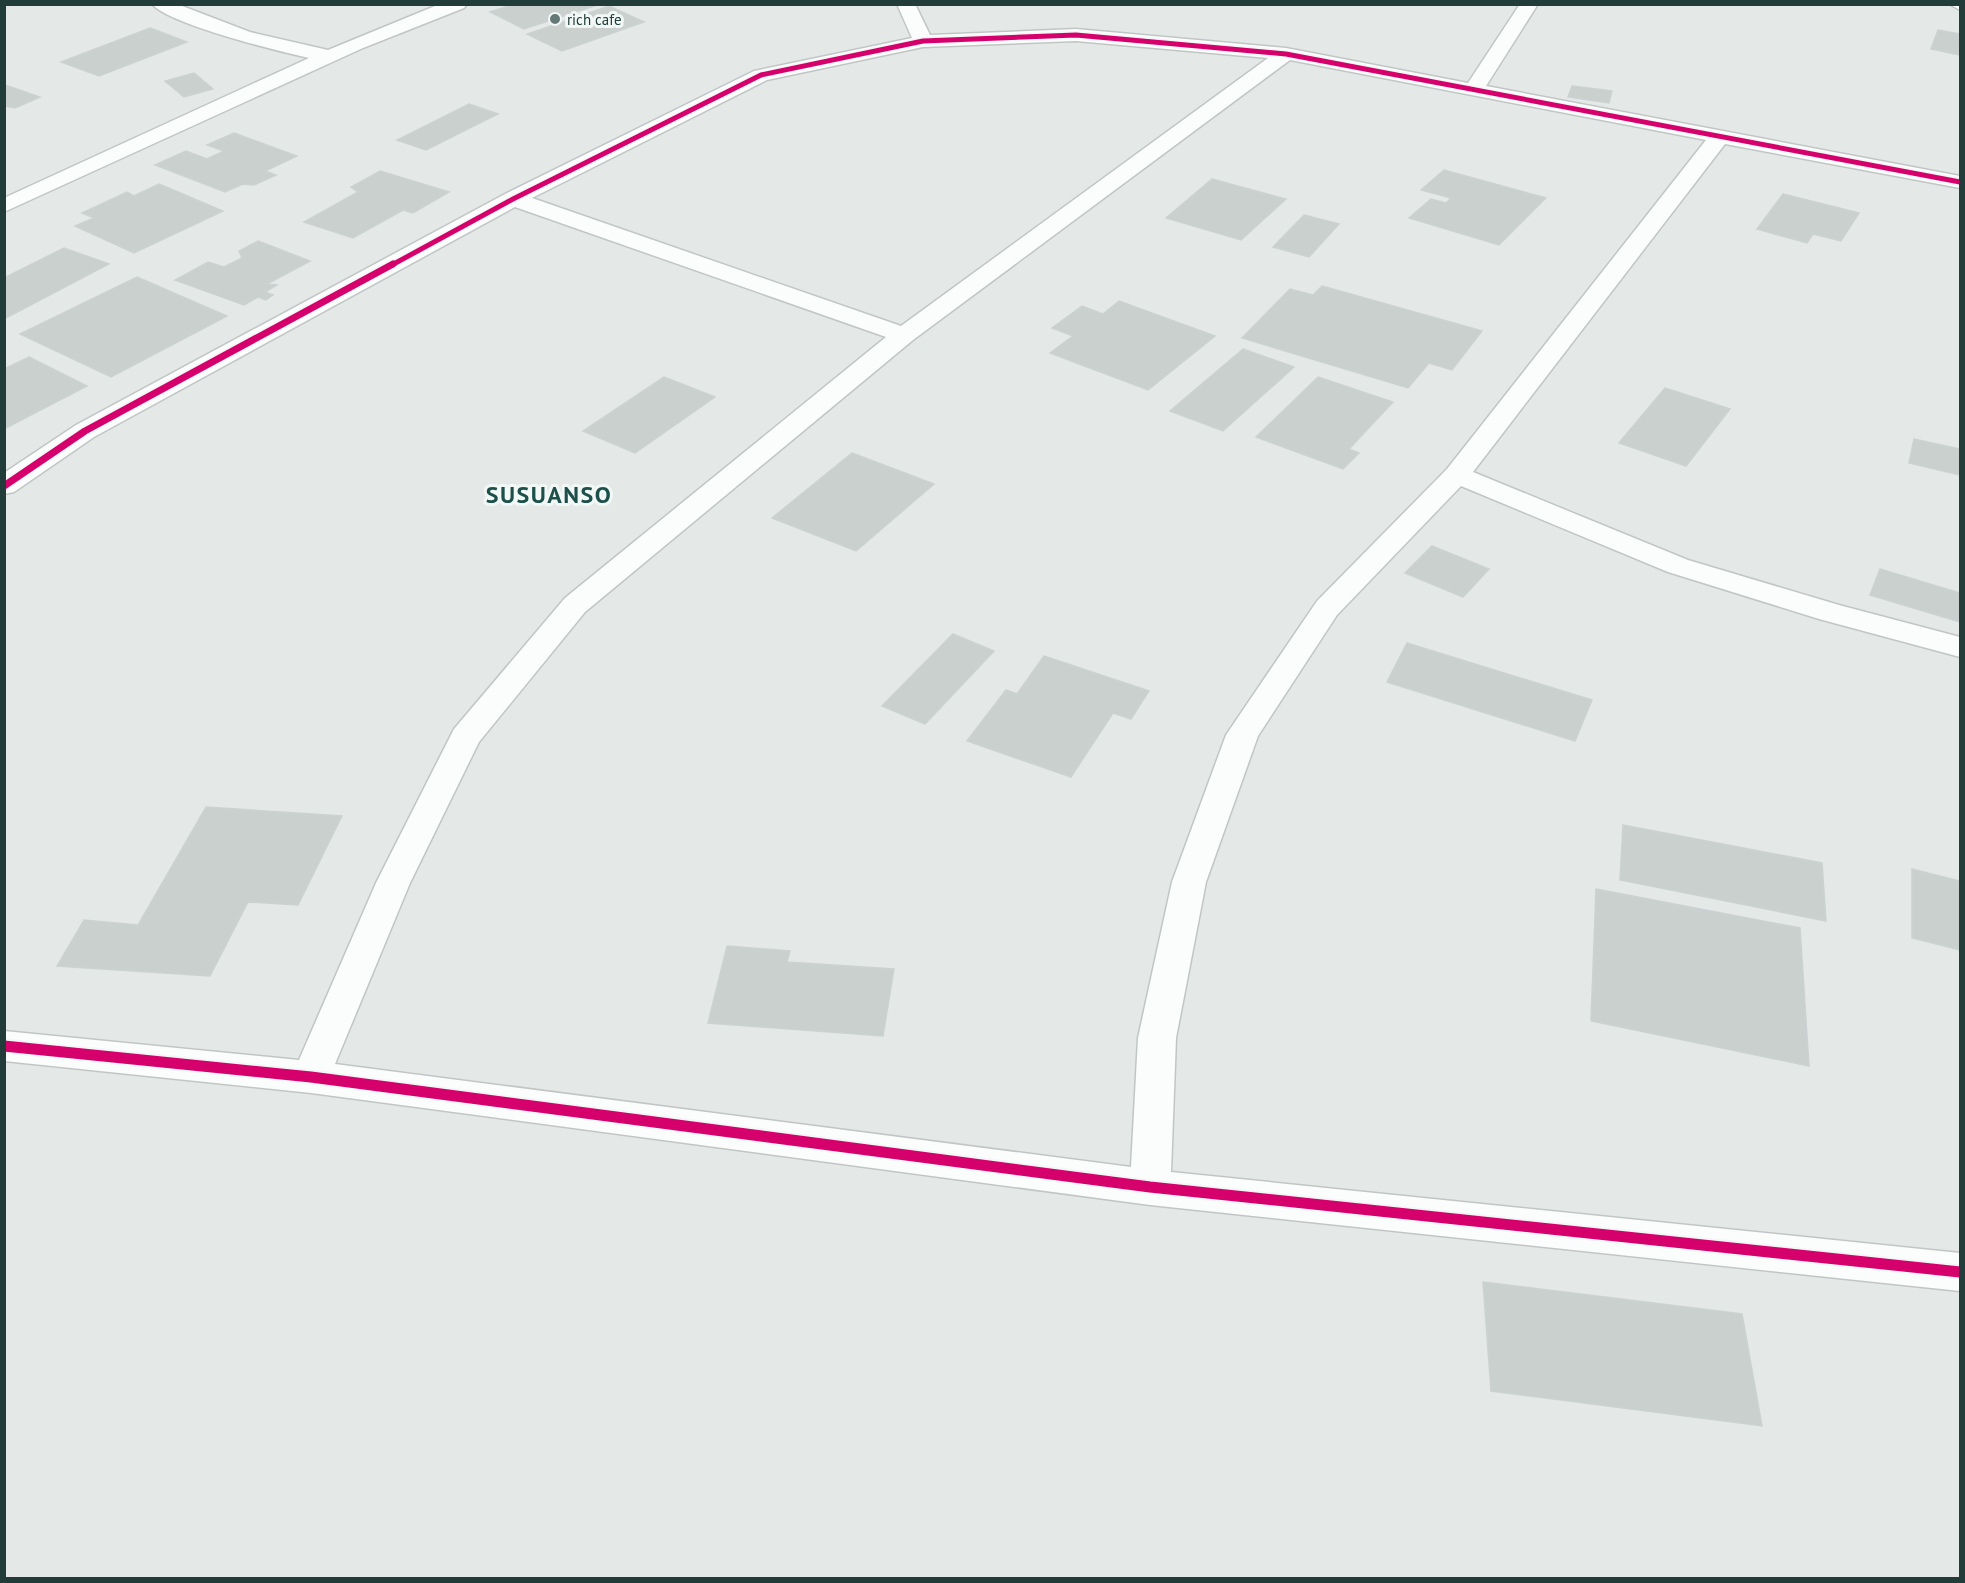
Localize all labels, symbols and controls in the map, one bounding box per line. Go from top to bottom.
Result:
place label: rich cafe [567,10,622,29]
marker: rich cafe [548,12,562,26]
district label: SUSUANSO [486,479,612,510]

